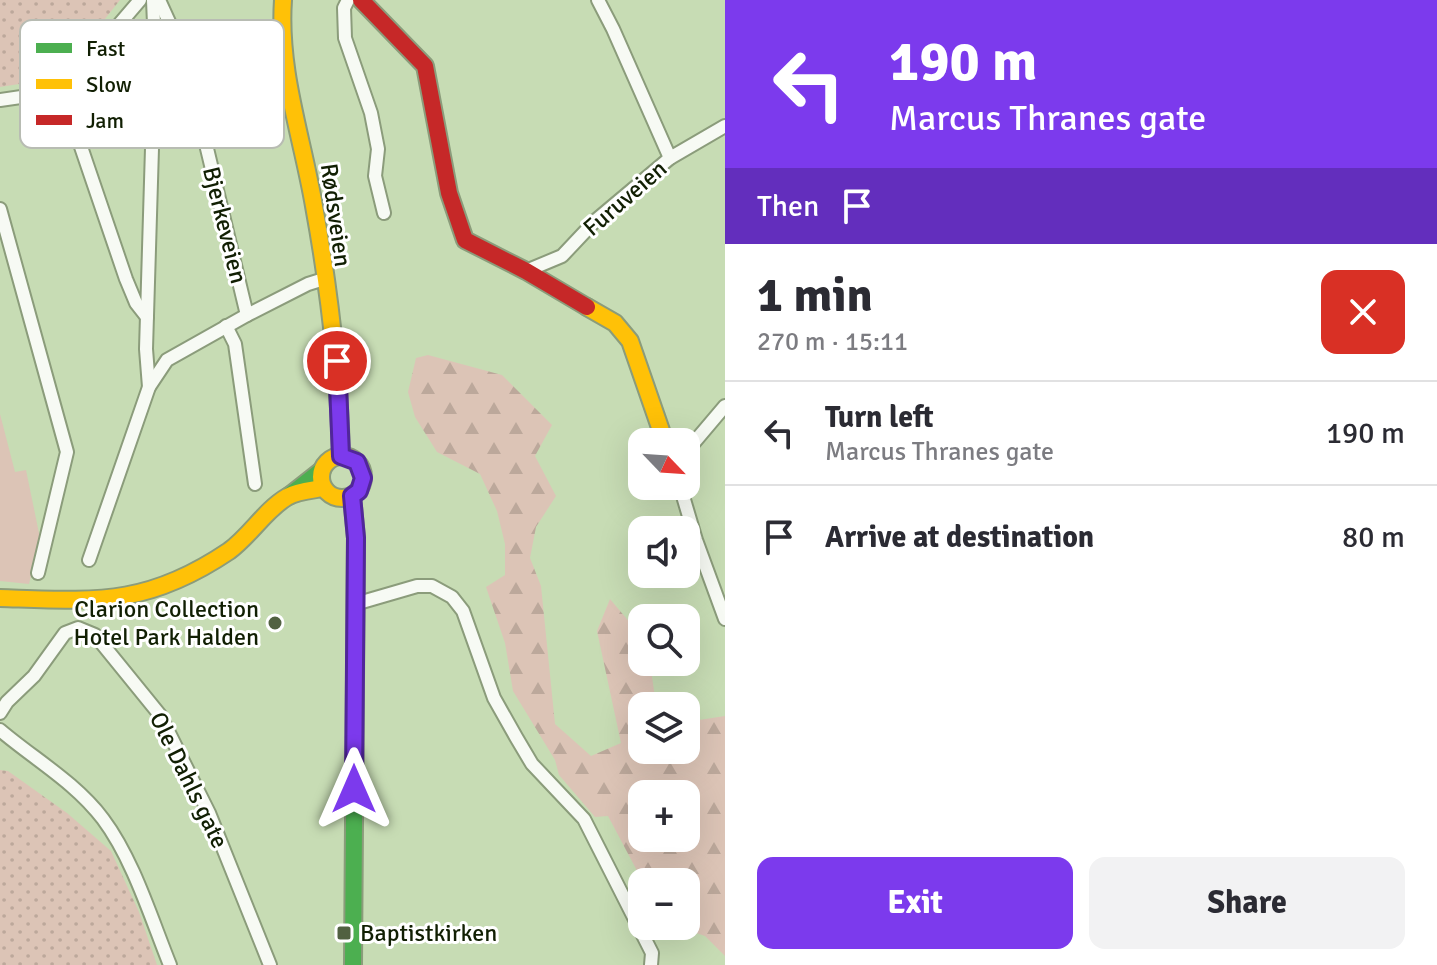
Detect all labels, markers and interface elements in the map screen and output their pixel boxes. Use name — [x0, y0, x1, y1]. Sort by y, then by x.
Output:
legend — [20, 20, 284, 148]
text: 190 m — [889, 27, 1037, 96]
icon: left — [757, 32, 861, 136]
text: Fast — [86, 35, 126, 62]
text: Slow — [86, 71, 132, 98]
text: Marcus Thranes gate — [889, 96, 1206, 141]
text: Jam — [86, 107, 124, 134]
street label: Furuveien — [577, 153, 673, 243]
street label: Rødsveien — [314, 161, 358, 269]
street label: Bjerkeveien — [196, 163, 254, 287]
icon: arrive — [835, 184, 879, 228]
text: Then — [757, 188, 819, 225]
text: 1 min — [757, 266, 873, 325]
button: close — [1321, 270, 1405, 354]
text: 270 m · 15:11 — [757, 326, 908, 358]
pin — [303, 327, 371, 395]
icon: arrive — [315, 339, 359, 383]
text: Turn left — [825, 399, 934, 436]
icon: left — [757, 411, 801, 455]
text: 190 m — [1326, 415, 1405, 452]
north arrow — [628, 428, 700, 500]
map controls — [628, 428, 700, 940]
text: Marcus Thranes gate — [825, 436, 1054, 468]
icon: arrive — [757, 515, 801, 559]
button: sound — [628, 516, 700, 588]
text: Arrive at destination — [825, 519, 1094, 556]
text: 80 m — [1342, 519, 1405, 556]
place label: Clarion Collection Hotel Park Halden — [74, 594, 259, 652]
button: search — [628, 604, 700, 676]
marker: Clarion Collection Hotel Park Halden — [266, 614, 284, 632]
button: layers — [628, 692, 700, 764]
street label: Ole Dahls gate — [143, 707, 235, 853]
position arrow — [312, 747, 396, 831]
button: + — [628, 780, 700, 852]
button: Exit — [757, 857, 1073, 949]
button: Share — [1089, 857, 1405, 949]
button: − — [628, 868, 700, 940]
place label: Baptistkirken — [360, 918, 497, 948]
marker: Baptistkirken — [335, 924, 353, 942]

